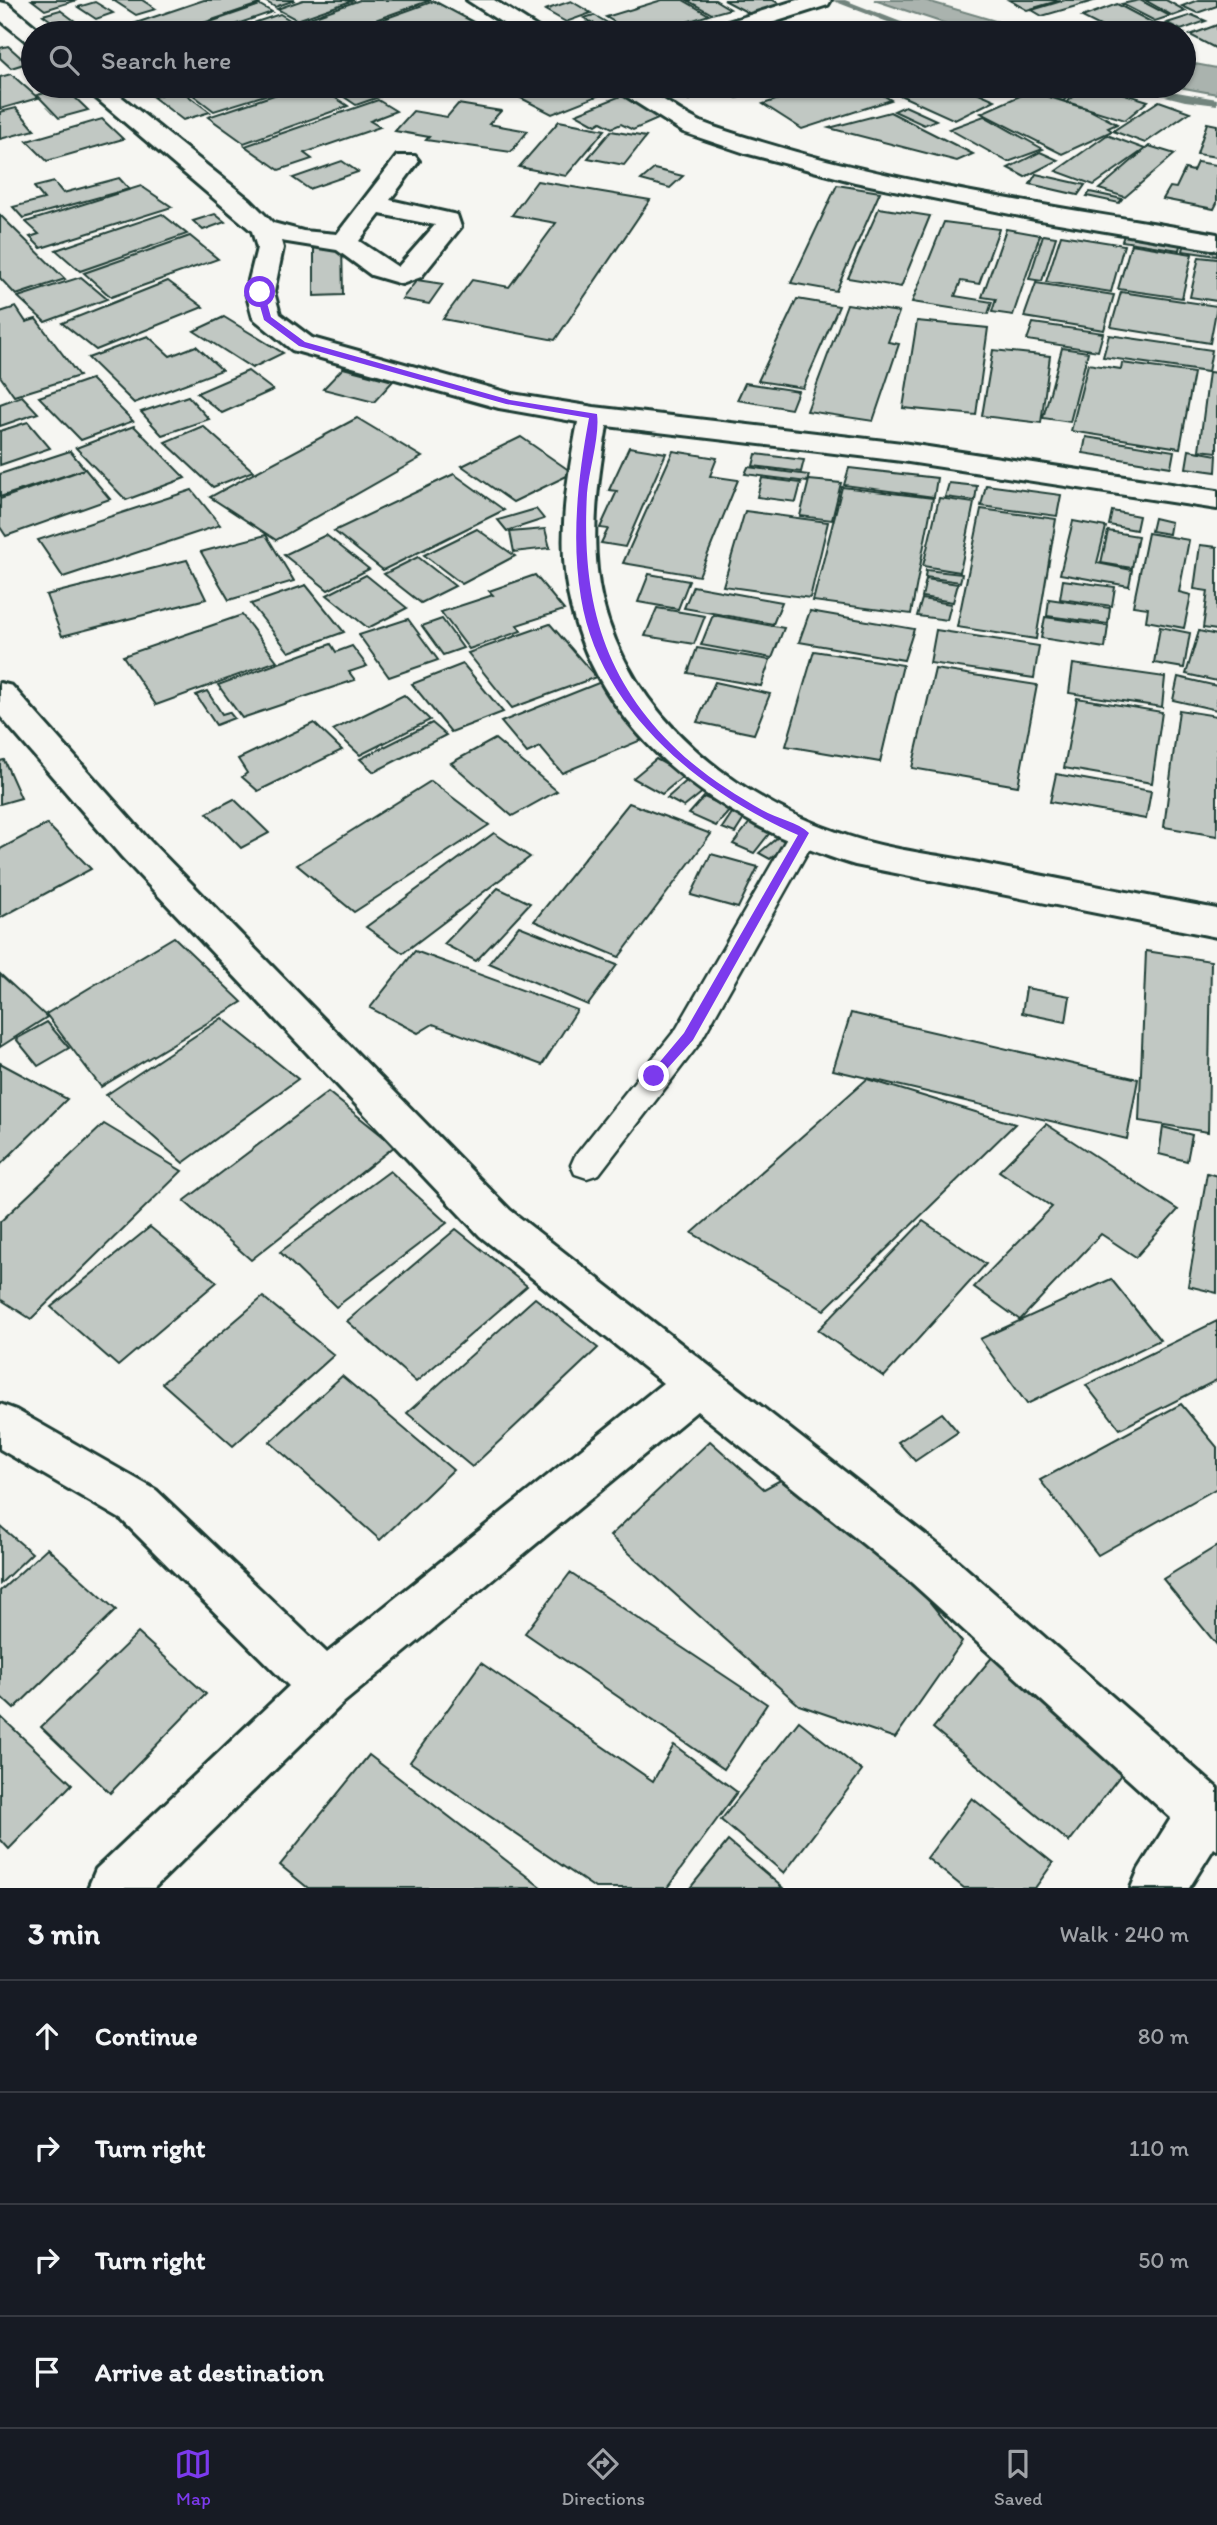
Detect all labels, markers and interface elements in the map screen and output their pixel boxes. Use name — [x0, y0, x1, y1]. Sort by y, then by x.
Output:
search box — [21, 21, 1196, 98]
icon: search — [45, 41, 83, 79]
text: Search here — [101, 44, 231, 76]
route start — [244, 276, 275, 307]
route end — [638, 1060, 669, 1091]
text: 3 min — [28, 1915, 100, 1952]
text: Walk · 240 m — [1059, 1920, 1189, 1948]
icon: ahead — [28, 2017, 66, 2055]
text: Continue — [95, 2020, 198, 2052]
text: 80 m — [1138, 2022, 1189, 2050]
icon: right — [28, 2129, 66, 2167]
text: Turn right — [95, 2132, 206, 2164]
text: 110 m — [1129, 2134, 1189, 2162]
icon: right — [28, 2241, 66, 2279]
text: Turn right — [95, 2244, 206, 2276]
text: 50 m — [1138, 2246, 1189, 2274]
icon: arrive — [28, 2353, 66, 2391]
text: Arrive at destination — [95, 2356, 324, 2388]
tab: Map — [174, 2445, 212, 2510]
tab: Directions — [561, 2445, 645, 2510]
tab: Saved — [994, 2445, 1042, 2510]

